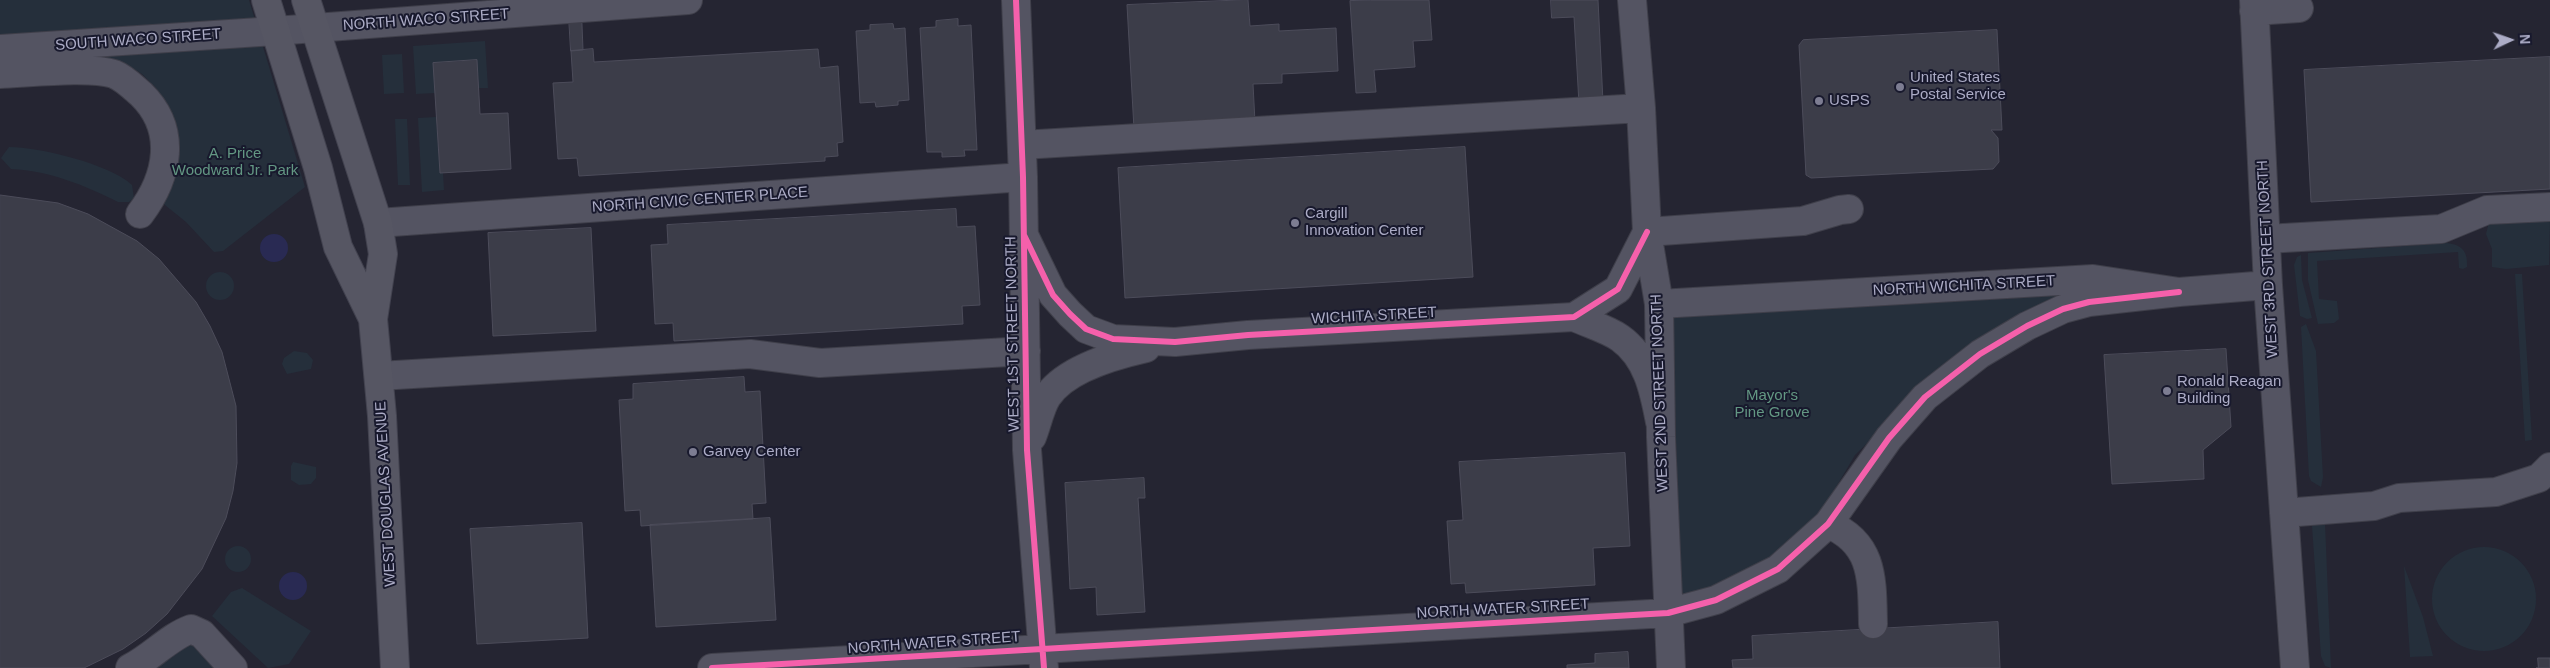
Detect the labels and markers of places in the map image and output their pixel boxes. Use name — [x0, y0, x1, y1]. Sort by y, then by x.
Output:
place label: United States Postal Service — [1910, 69, 2006, 104]
marker: United States Postal Service — [1894, 81, 1906, 93]
place label: USPS — [1829, 92, 1870, 110]
marker: USPS — [1813, 95, 1825, 107]
place label: Cargill Innovation Center — [1305, 205, 1423, 240]
marker: Cargill Innovation Center — [1289, 217, 1301, 229]
place label: Ronald Reagan Building — [2177, 373, 2281, 408]
marker: Ronald Reagan Building — [2161, 385, 2173, 397]
place label: Garvey Center — [703, 443, 801, 461]
marker: Garvey Center — [687, 446, 699, 458]

